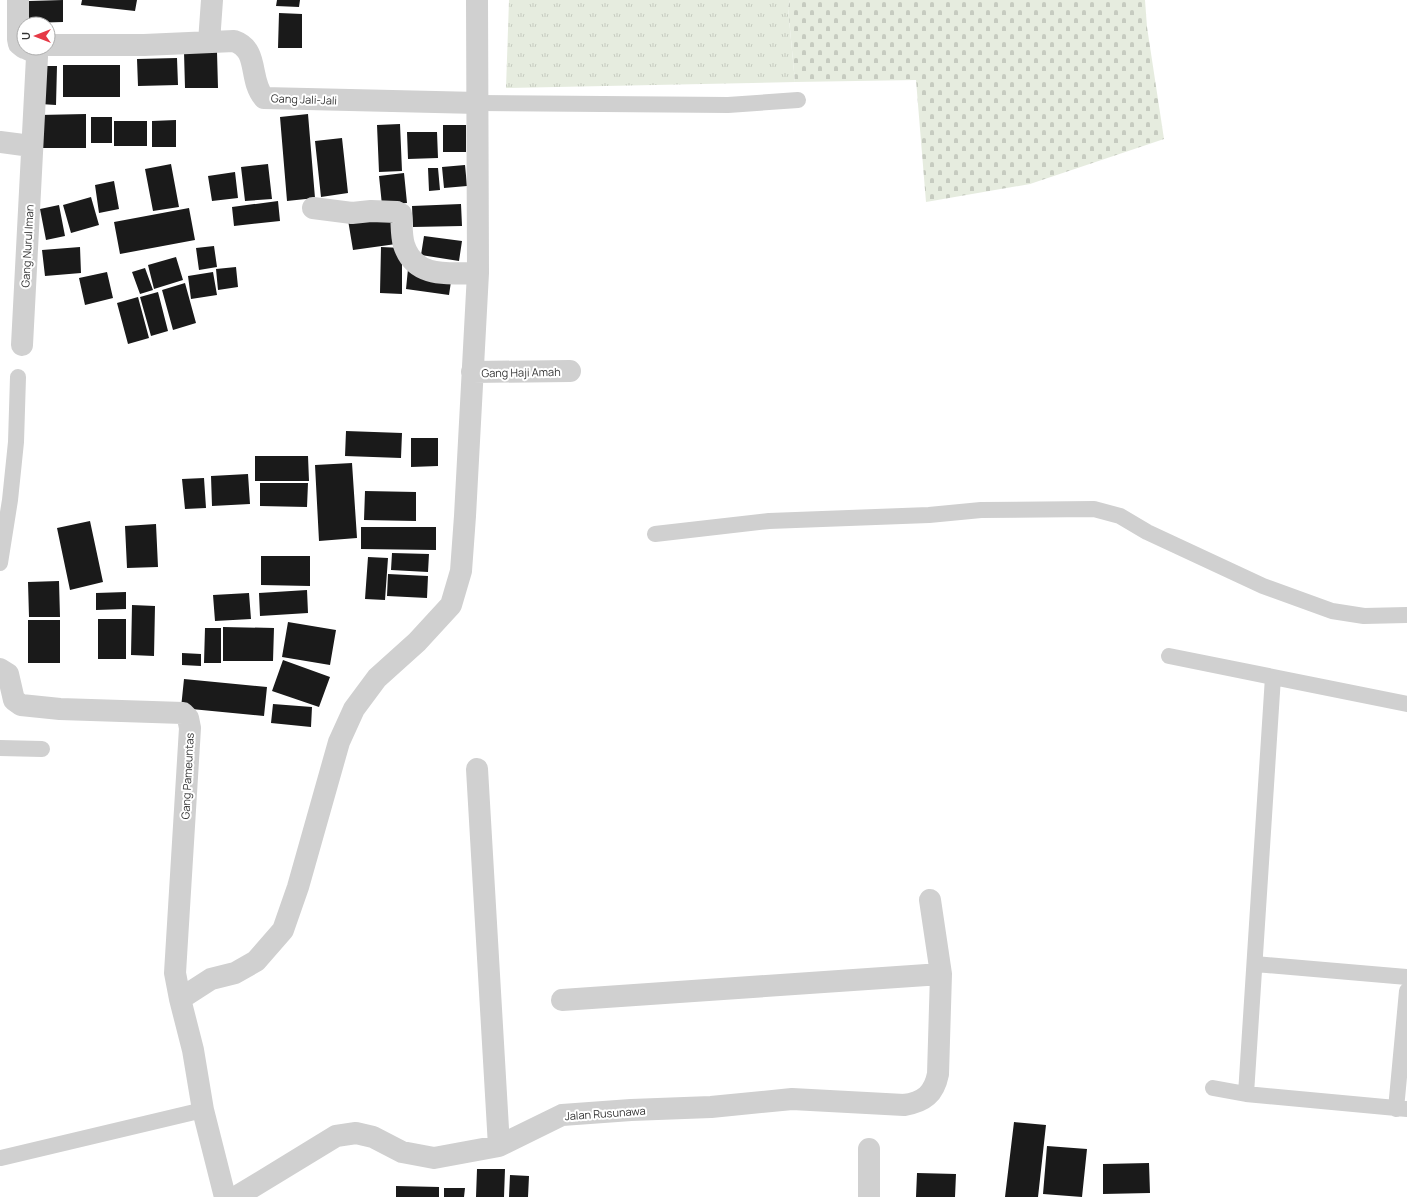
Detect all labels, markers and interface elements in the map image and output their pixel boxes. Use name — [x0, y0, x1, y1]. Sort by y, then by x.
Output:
north arrow — [16, 16, 56, 56]
text: U — [18, 32, 33, 40]
street label: Gang Jali-Jali — [271, 90, 337, 108]
street label: Gang Nurul Iman — [17, 204, 37, 288]
street label: Gang Haji Amah — [481, 364, 561, 380]
street label: Gang Pameuntas — [177, 732, 197, 820]
street label: Jalan Rusunawa — [564, 1103, 646, 1123]

